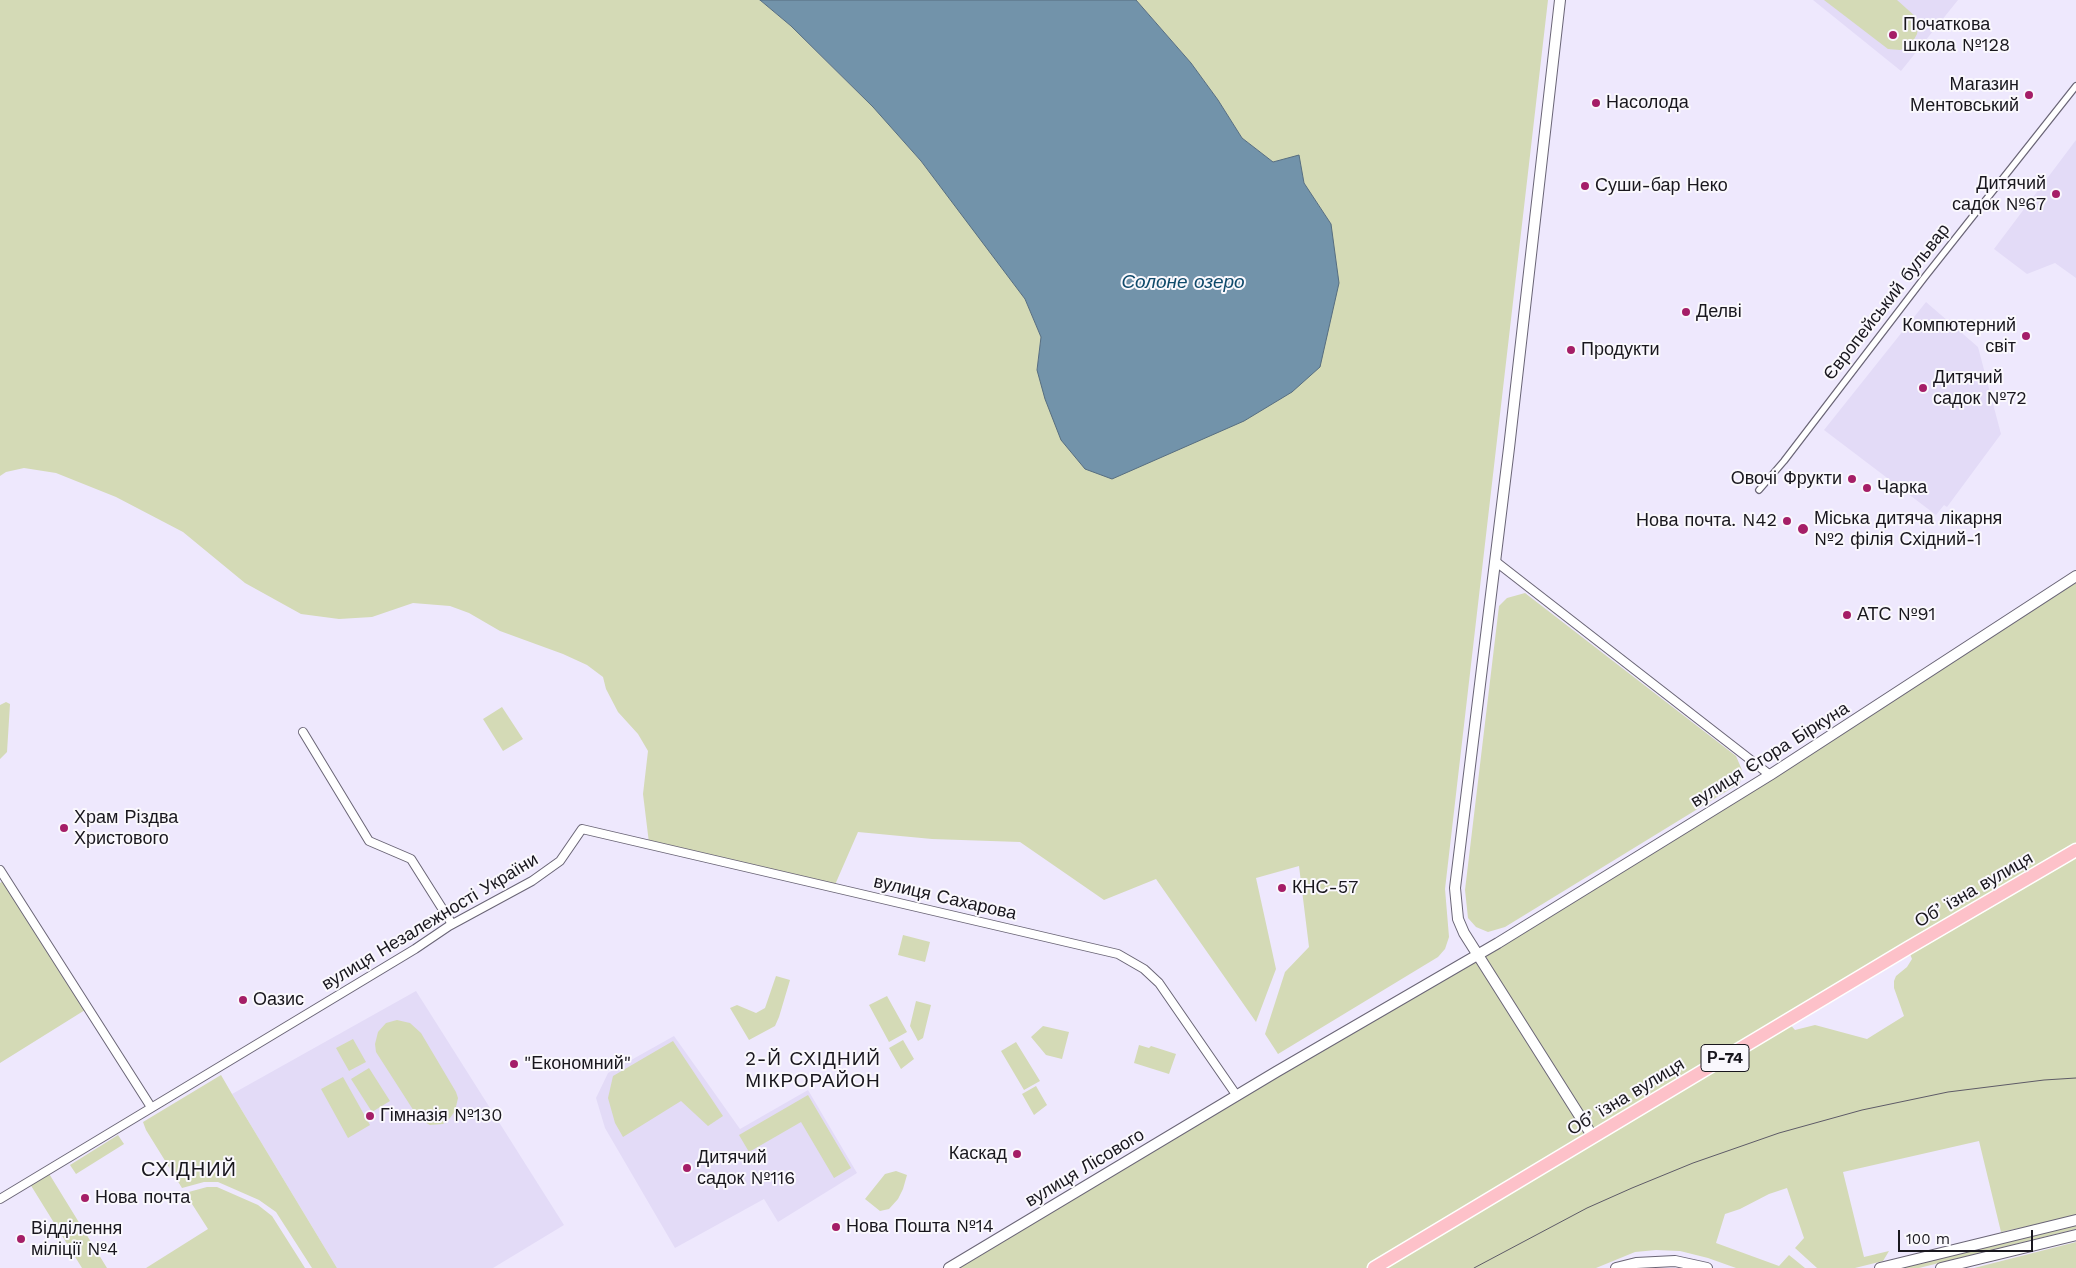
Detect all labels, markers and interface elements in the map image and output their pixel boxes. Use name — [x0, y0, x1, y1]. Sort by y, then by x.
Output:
place label: Початкова школа №128 — [1903, 14, 2010, 56]
marker: Початкова школа №128 — [1887, 29, 1899, 41]
place label: Магазин Ментовський — [1910, 74, 2019, 116]
marker: Магазин Ментовський — [2023, 89, 2035, 101]
place label: Насолода — [1606, 92, 1689, 114]
marker: Насолода — [1590, 97, 1602, 109]
place label: Дитячий садок №67 — [1952, 173, 2046, 215]
place label: Суши-бар Неко — [1595, 175, 1728, 197]
marker: Суши-бар Неко — [1579, 180, 1591, 192]
marker: Дитячий садок №67 — [2050, 188, 2062, 200]
street label: Європейський бульвар — [1819, 219, 1955, 385]
water label: Солоне озеро — [1121, 271, 1245, 293]
place label: Делві — [1696, 301, 1742, 323]
marker: Делві — [1680, 306, 1692, 318]
place label: Компютерний світ — [1902, 315, 2016, 358]
marker: Компютерний світ — [2020, 330, 2032, 342]
place label: Продукти — [1581, 339, 1659, 361]
marker: Продукти — [1565, 344, 1577, 356]
place label: Дитячий садок №72 — [1933, 367, 2027, 409]
marker: Дитячий садок №72 — [1917, 382, 1929, 394]
place label: Овочі Фрукти — [1731, 468, 1842, 490]
marker: Овочі Фрукти — [1846, 473, 1858, 485]
place label: Чарка — [1877, 477, 1927, 499]
marker: Чарка — [1861, 482, 1873, 494]
place label: Міська дитяча лікарня №2 філія Східний-1 — [1814, 508, 2002, 550]
place label: Нова почта. N42 — [1636, 510, 1777, 532]
marker: Нова почта. N42 — [1781, 515, 1793, 527]
marker: Міська дитяча лікарня №2 філія Східний-1 — [1796, 522, 1810, 536]
place label: АТС №91 — [1857, 604, 1936, 626]
marker: АТС №91 — [1841, 609, 1853, 621]
street label: вулиця Єгора Біркуна — [1687, 697, 1853, 813]
place label: Храм Різдва Христового — [74, 807, 178, 850]
marker: Храм Різдва Христового — [58, 822, 70, 834]
street label: Обʼїзна вулиця — [1911, 847, 2037, 933]
street label: вулиця Незалежності України — [318, 849, 542, 995]
street label: вулиця Сахарова — [871, 871, 1019, 925]
place label: КНС-57 — [1292, 877, 1358, 899]
marker: КНС-57 — [1276, 882, 1288, 894]
place label: Оазис — [253, 989, 304, 1011]
marker: Оазис — [237, 994, 249, 1006]
road number: Р-74 — [1701, 1044, 1749, 1072]
district label: 2-Й СХІДНИЙ МІКРОРАЙОН — [744, 1048, 882, 1092]
place label: "Економний" — [524, 1053, 631, 1075]
street label: Обʼїзна вулиця — [1564, 1054, 1688, 1140]
marker: "Економний" — [508, 1058, 520, 1070]
place label: Гімназія №130 — [380, 1105, 502, 1127]
marker: Гімназія №130 — [364, 1110, 376, 1122]
street label: вулиця Лісового — [1022, 1124, 1148, 1212]
place label: Каскад — [949, 1143, 1007, 1165]
place label: Дитячий садок №116 — [697, 1147, 795, 1190]
marker: Каскад — [1011, 1148, 1023, 1160]
district label: СХІДНИЙ — [140, 1158, 238, 1182]
marker: Дитячий садок №116 — [681, 1162, 693, 1174]
place label: Нова почта — [95, 1187, 190, 1209]
marker: Нова почта — [79, 1192, 91, 1204]
place label: Нова Пошта №14 — [846, 1216, 994, 1238]
place label: Відділення міліції №4 — [31, 1218, 122, 1260]
scale bar — [1901, 1220, 2036, 1252]
marker: Нова Пошта №14 — [830, 1221, 842, 1233]
text: 100 m — [1906, 1230, 1950, 1248]
marker: Відділення міліції №4 — [15, 1233, 27, 1245]

